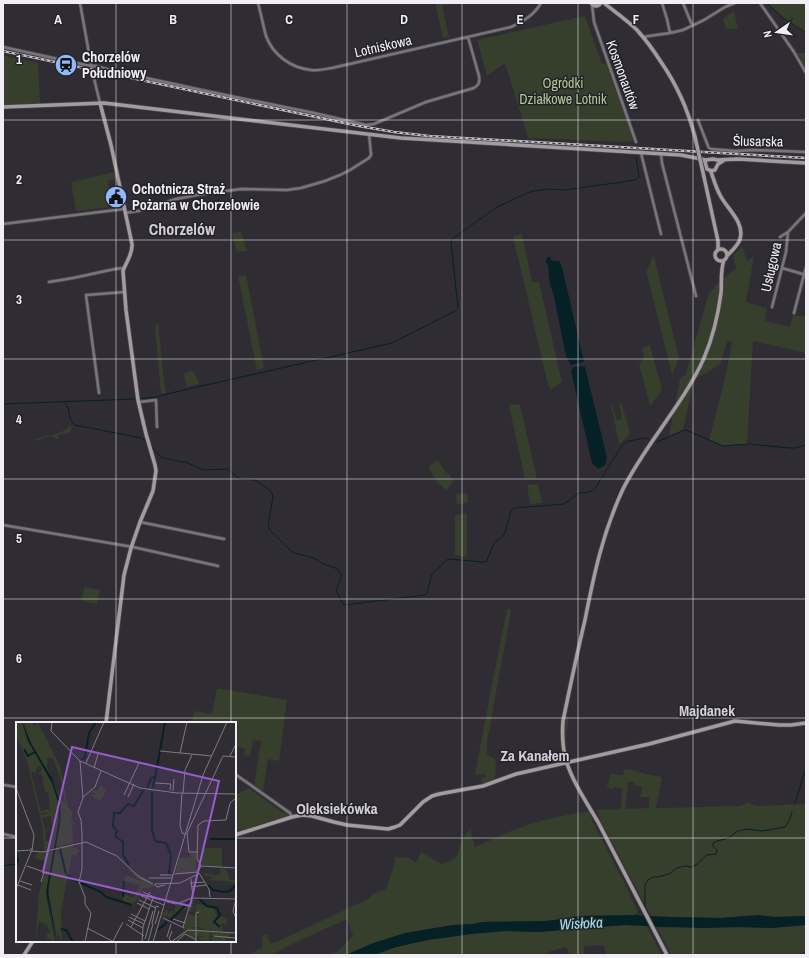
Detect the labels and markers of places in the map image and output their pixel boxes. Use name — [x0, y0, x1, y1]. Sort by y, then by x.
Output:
place label: Chorzelów Południowy — [82, 48, 147, 82]
station icon: Chorzelów Południowy — [53, 52, 79, 78]
place label: Ochotnicza Straż Pożarna w Chorzelowie — [132, 180, 260, 214]
public building icon: Ochotnicza Straż Pożarna w Chorzelowie — [103, 184, 129, 210]

